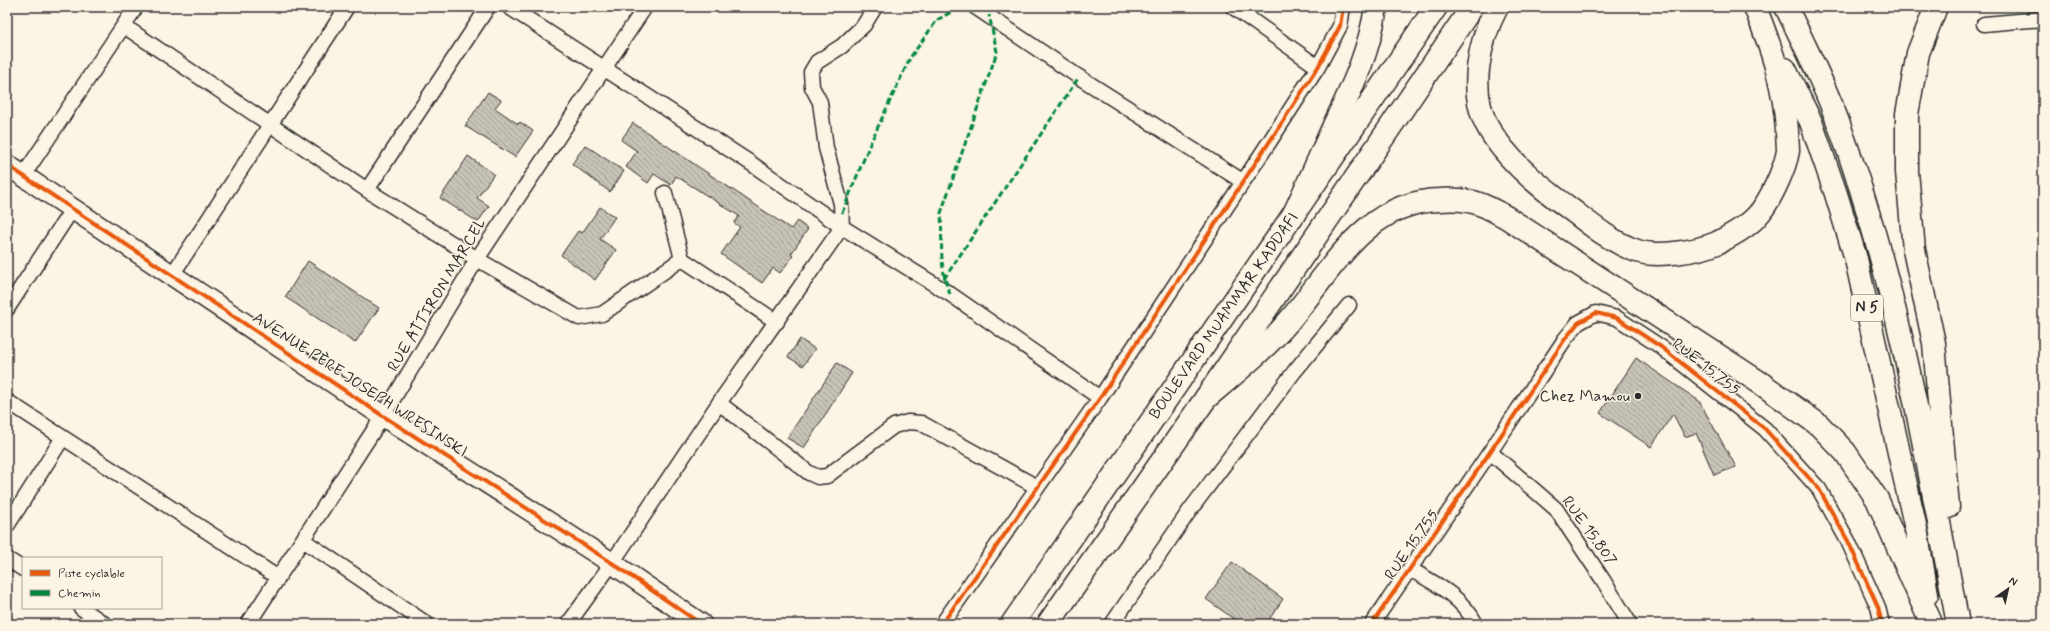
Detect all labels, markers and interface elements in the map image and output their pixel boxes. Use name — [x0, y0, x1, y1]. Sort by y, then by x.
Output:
street label: BOULEVARD MUAMMAR KADDAFI — [1144, 209, 1304, 423]
street label: RUE ATTIRON MARCEL — [383, 215, 491, 375]
road number: N 5 — [1851, 295, 1883, 321]
street label: AVENUE PÈRE JOSEPH WRESINSKI — [249, 308, 471, 462]
street label: RUE 15.755 — [1667, 334, 1745, 400]
place label: Chez Mamou — [1539, 386, 1630, 407]
marker: Chez Mamou — [1633, 391, 1643, 401]
street label: RUE 15.807 — [1557, 492, 1621, 570]
street label: RUE 15.755 — [1380, 505, 1444, 584]
legend — [22, 557, 162, 609]
text: Piste cyclable — [58, 566, 125, 582]
north arrow — [1988, 569, 2028, 609]
text: N — [2006, 574, 2020, 589]
text: Chemin — [58, 586, 101, 602]

